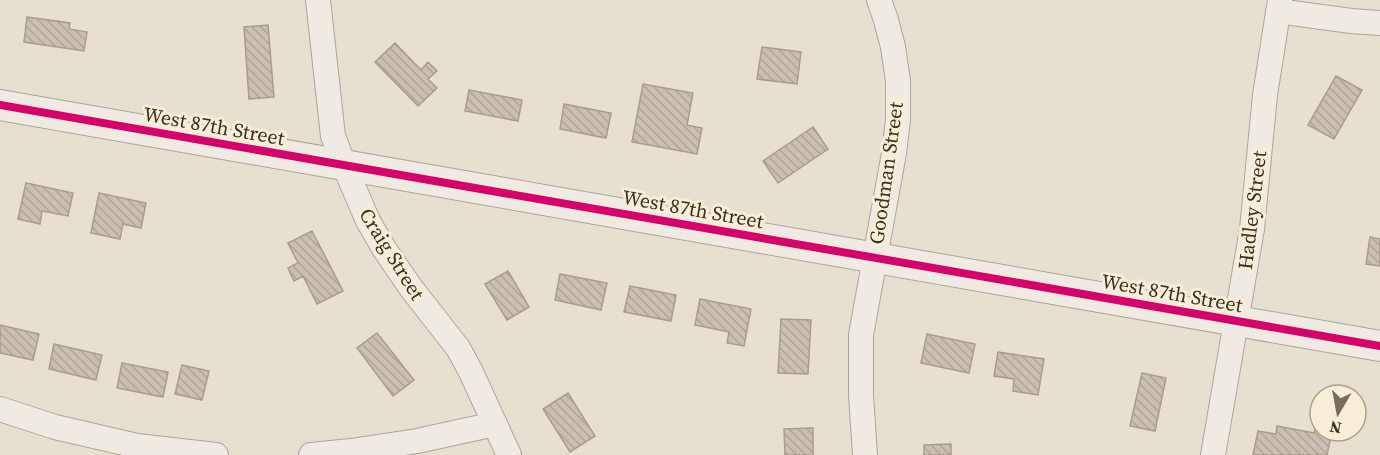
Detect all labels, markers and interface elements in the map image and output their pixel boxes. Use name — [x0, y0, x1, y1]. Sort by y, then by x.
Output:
street label: West 87th Street — [141, 100, 287, 152]
street label: Goodman Street — [862, 100, 910, 246]
street label: Hadley Street — [1231, 149, 1273, 271]
street label: West 87th Street — [620, 183, 766, 235]
street label: Craig Street — [353, 203, 432, 306]
street label: West 87th Street — [1099, 267, 1245, 319]
north arrow — [1308, 383, 1368, 443]
text: N — [1327, 416, 1343, 440]

